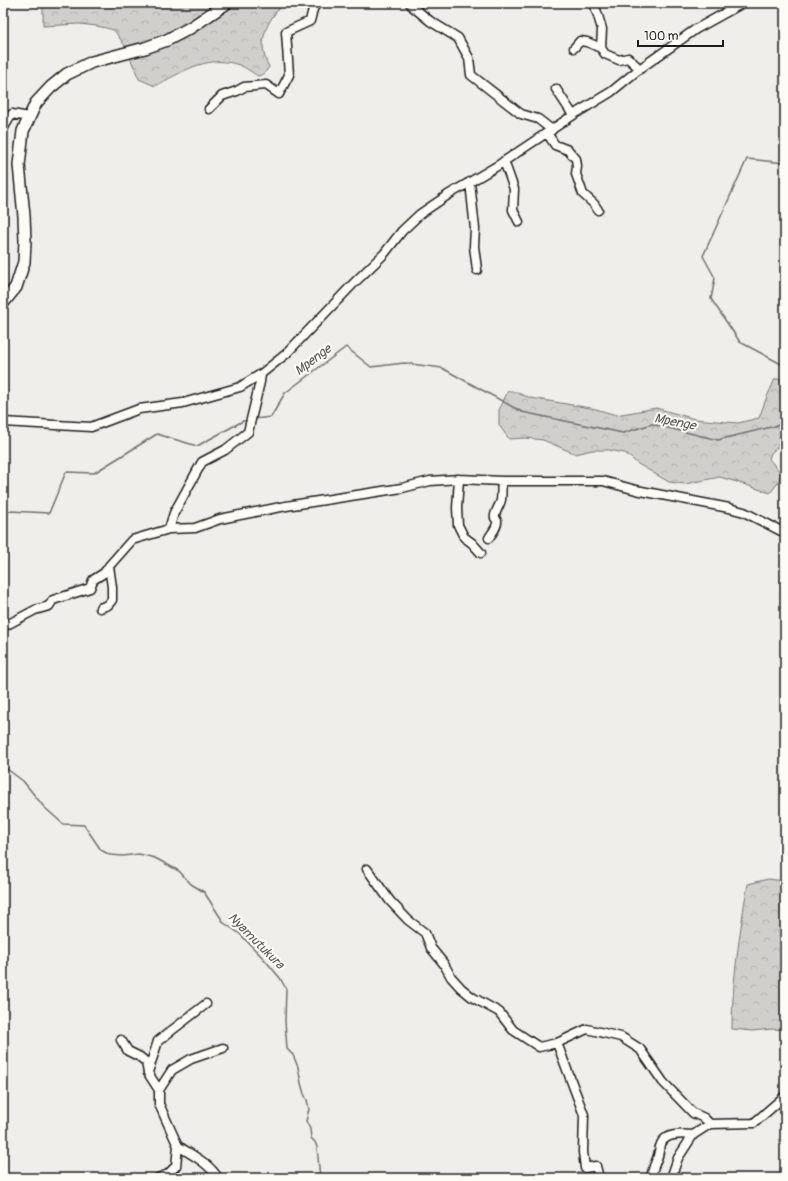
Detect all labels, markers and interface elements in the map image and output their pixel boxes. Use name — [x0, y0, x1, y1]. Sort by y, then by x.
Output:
scale bar — [638, 22, 723, 48]
text: 100 m — [644, 29, 679, 44]
water label: Mpenge — [291, 340, 336, 379]
water label: Mpenge — [653, 410, 699, 434]
water label: Nyamutukura — [225, 910, 288, 973]

